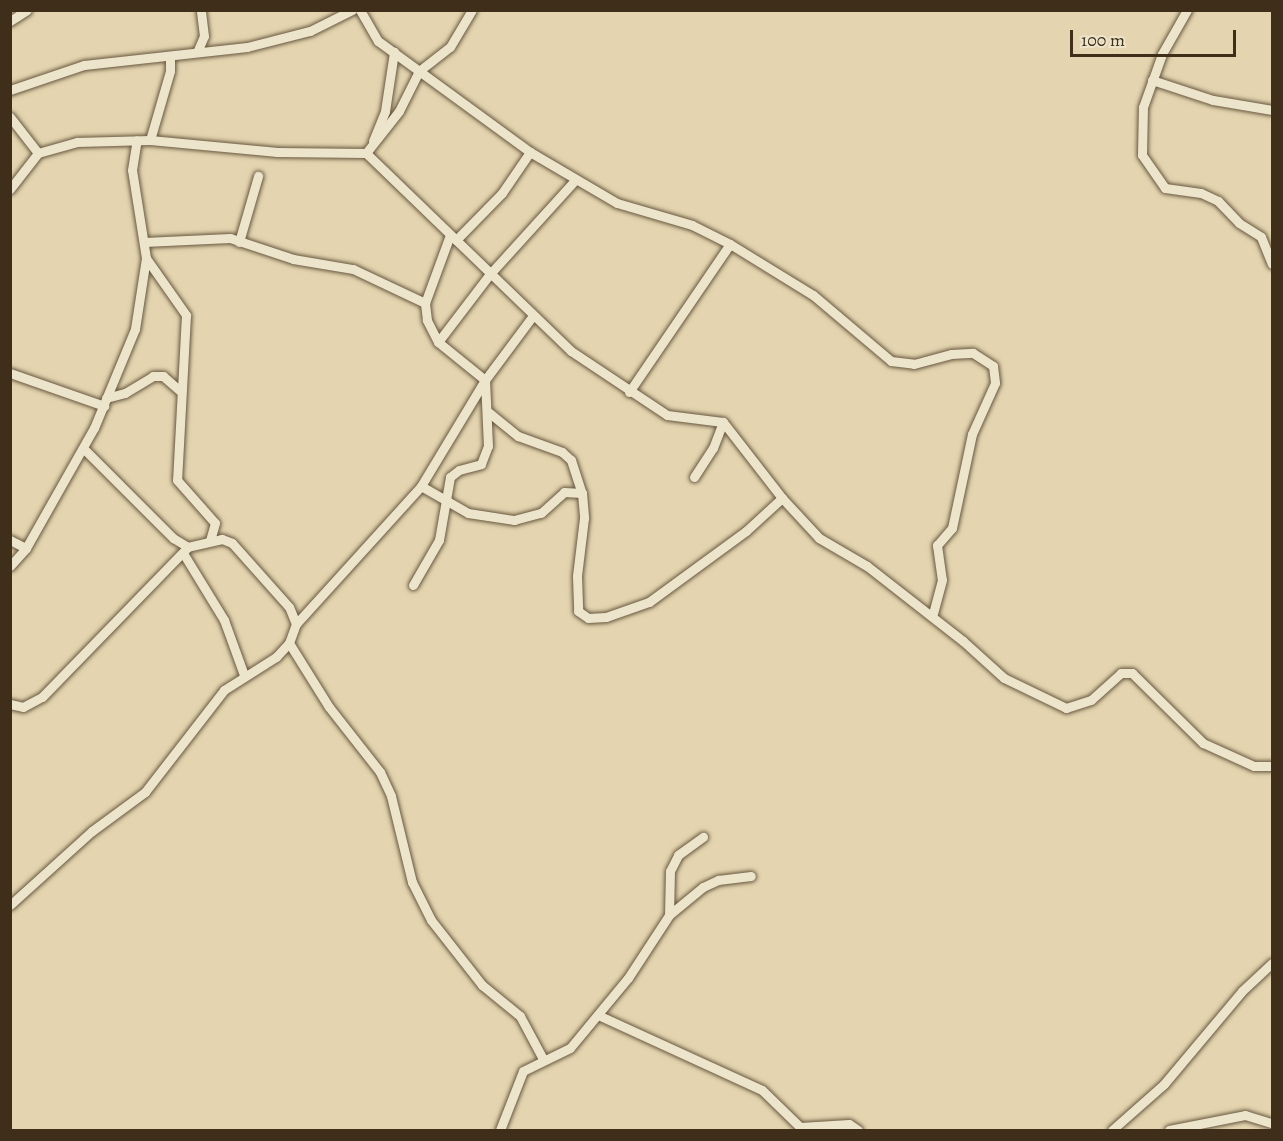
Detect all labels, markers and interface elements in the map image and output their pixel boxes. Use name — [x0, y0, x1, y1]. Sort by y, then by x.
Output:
scale bar — [1073, 18, 1240, 56]
text: 100 m — [1081, 28, 1125, 52]

